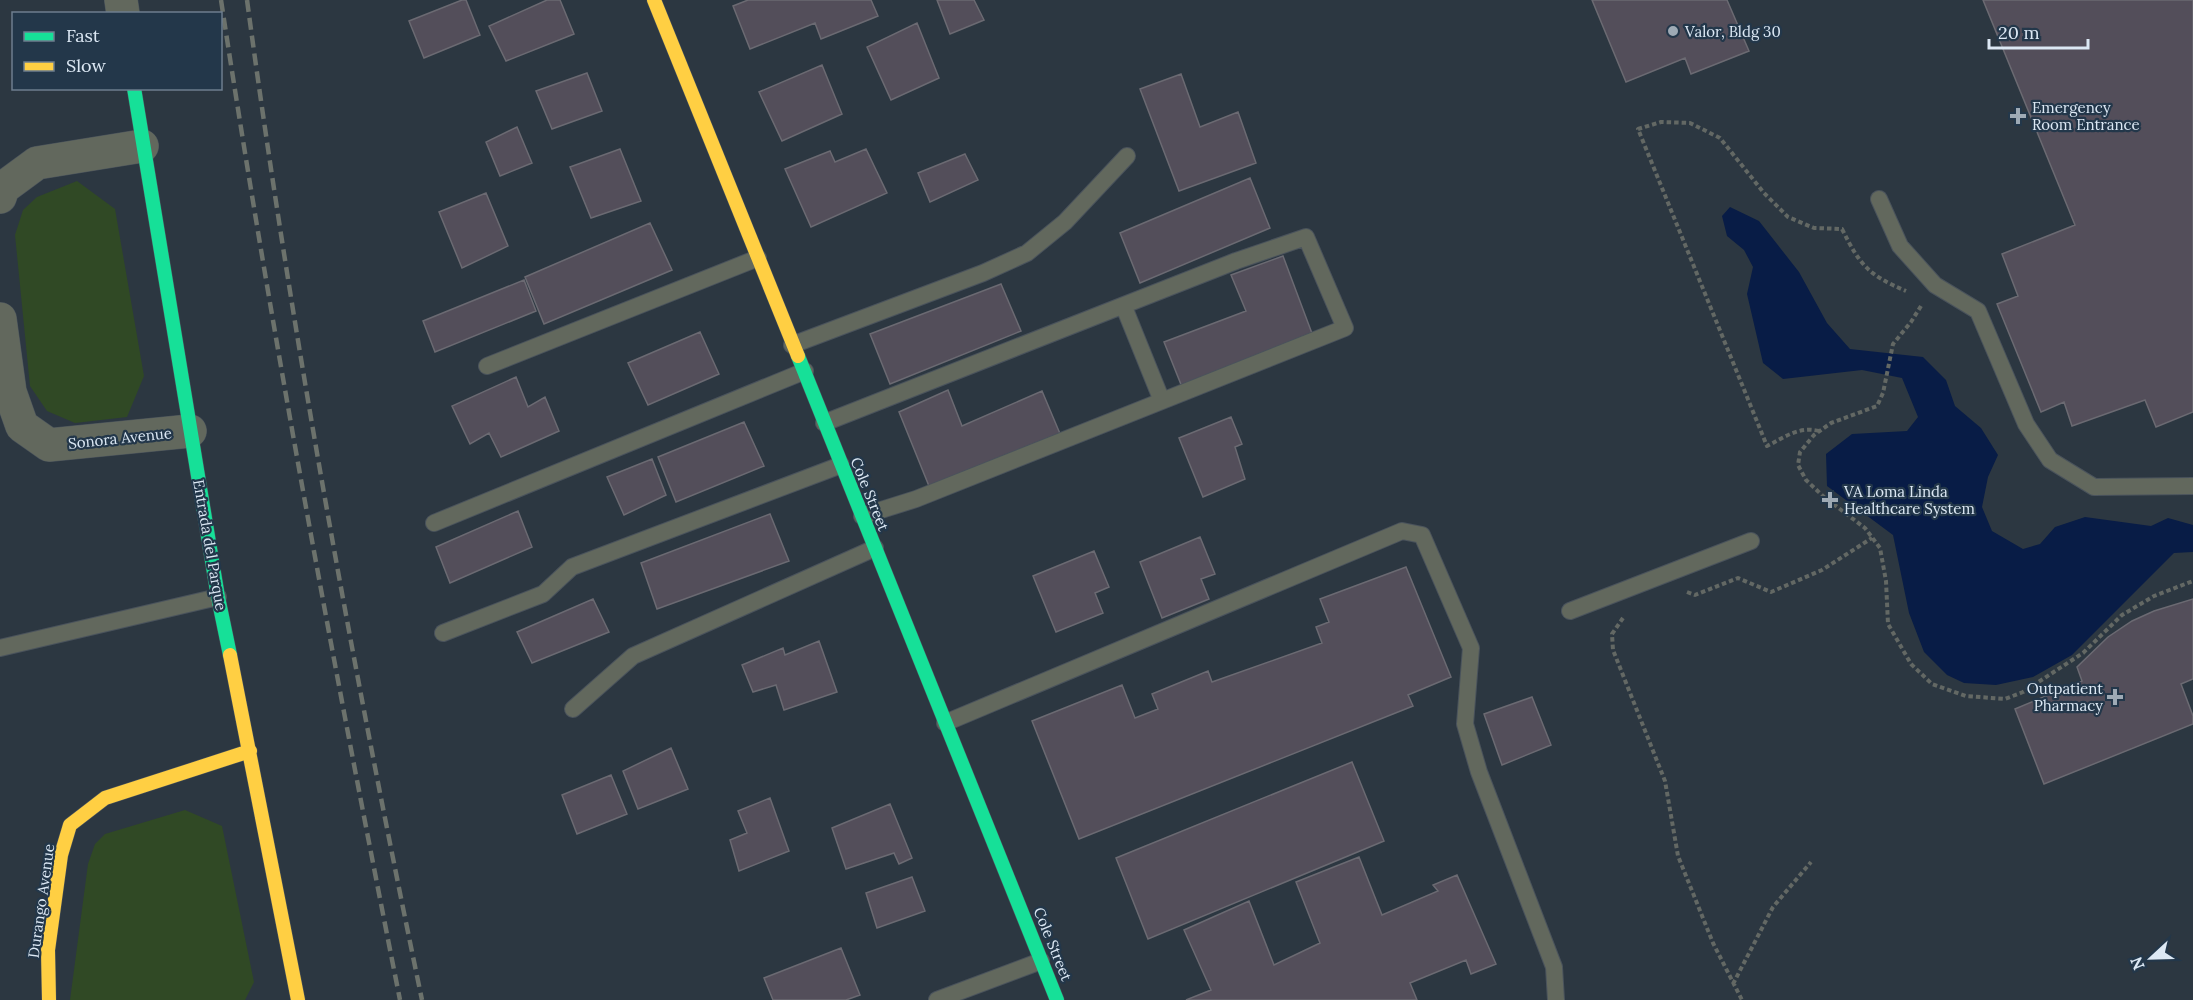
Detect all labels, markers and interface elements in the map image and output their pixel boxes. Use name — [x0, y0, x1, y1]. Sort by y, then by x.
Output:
legend — [12, 12, 222, 90]
scale bar — [1989, 12, 2088, 50]
text: 20 m — [1998, 21, 2040, 44]
place label: Valor, Bldg 30 — [1684, 22, 1781, 41]
text: Fast — [66, 24, 100, 47]
marker: Valor, Bldg 30 — [1666, 24, 1680, 38]
text: Slow — [66, 54, 106, 77]
place label: Emergency Room Entrance — [2032, 98, 2140, 134]
marker: Emergency Room Entrance — [2009, 107, 2027, 125]
street label: Sonora Avenue — [67, 423, 173, 453]
street label: Cole Street — [847, 454, 893, 534]
street label: Entrada del Parque — [189, 478, 231, 612]
place label: VA Loma Linda Healthcare System — [1843, 482, 1975, 518]
marker: VA Loma Linda Healthcare System — [1821, 491, 1839, 509]
place label: Outpatient Pharmacy — [2027, 679, 2103, 715]
marker: Outpatient Pharmacy — [2108, 690, 2122, 704]
street label: Durango Avenue — [24, 843, 58, 959]
street label: Cole Street — [1030, 904, 1076, 984]
north arrow — [2121, 928, 2181, 988]
text: N — [2126, 954, 2149, 973]

